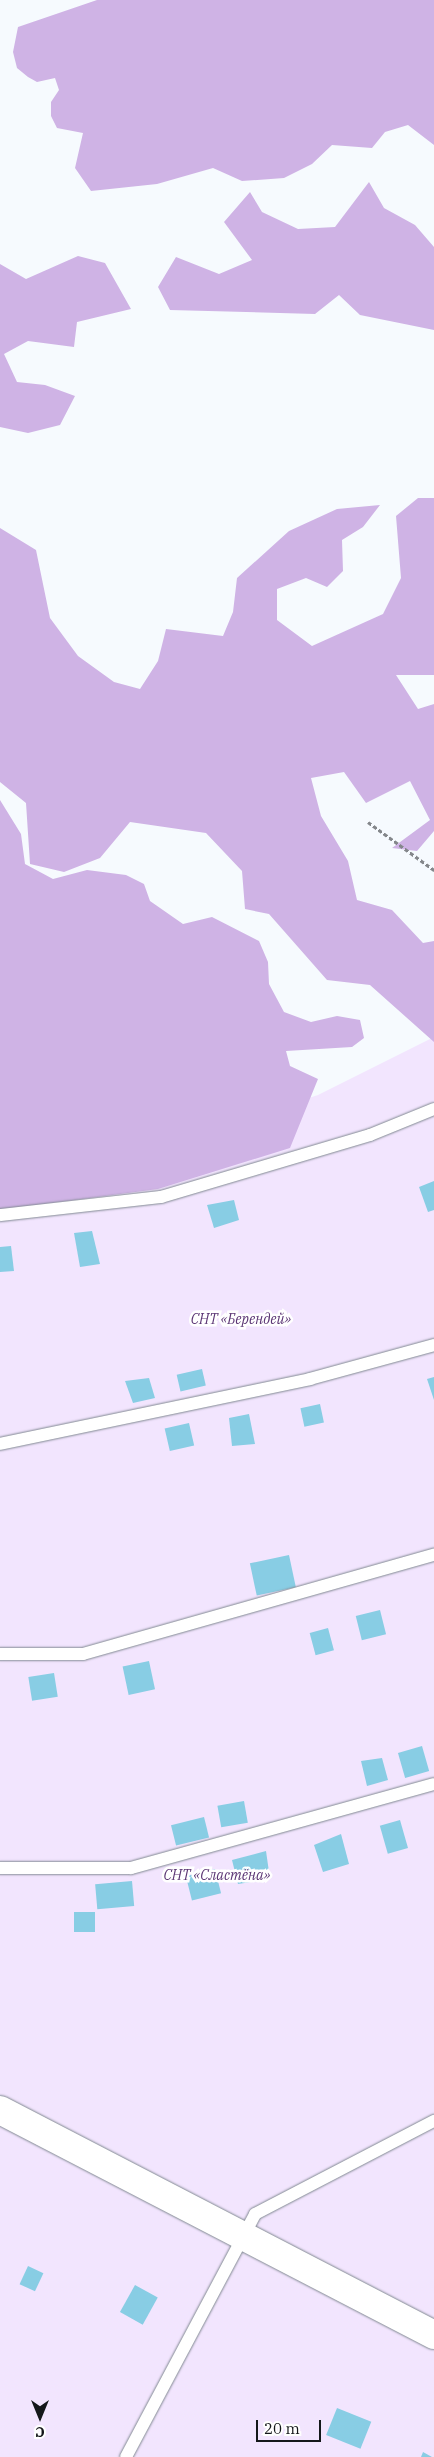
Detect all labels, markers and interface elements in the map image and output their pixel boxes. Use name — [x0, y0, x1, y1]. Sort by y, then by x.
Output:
park label: СНТ «Берендей» — [191, 1311, 291, 1327]
park label: СНТ «Сластёна» — [164, 1867, 270, 1883]
north arrow — [15, 2392, 65, 2442]
scale bar — [259, 2410, 324, 2442]
text: 20 m — [264, 2419, 300, 2438]
text: С — [35, 2423, 45, 2441]

